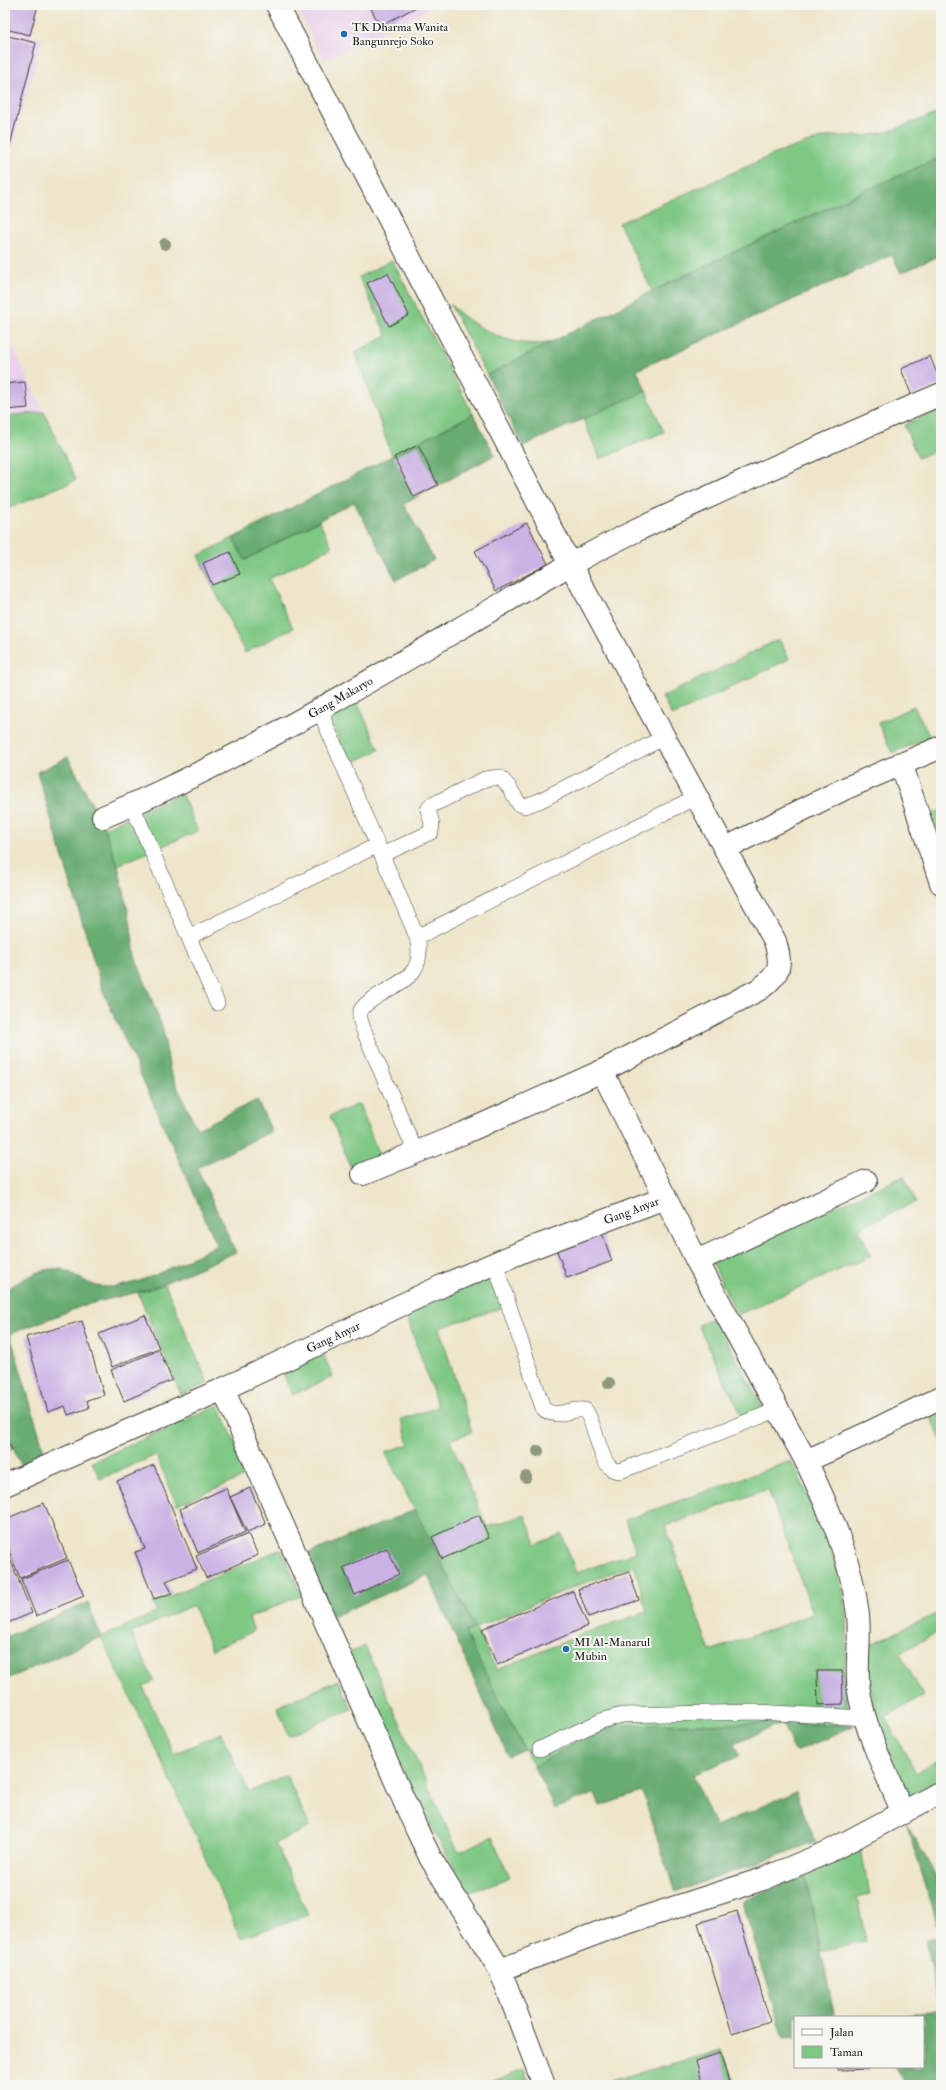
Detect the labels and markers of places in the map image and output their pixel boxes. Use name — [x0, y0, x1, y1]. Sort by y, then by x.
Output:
place label: TK Dharma Wanita Bangunrejo Soko — [352, 20, 449, 49]
marker: TK Dharma Wanita Bangunrejo Soko — [339, 29, 349, 39]
place label: MI Al-Manarul Mubin — [574, 1635, 650, 1664]
marker: MI Al-Manarul Mubin — [561, 1644, 571, 1654]

